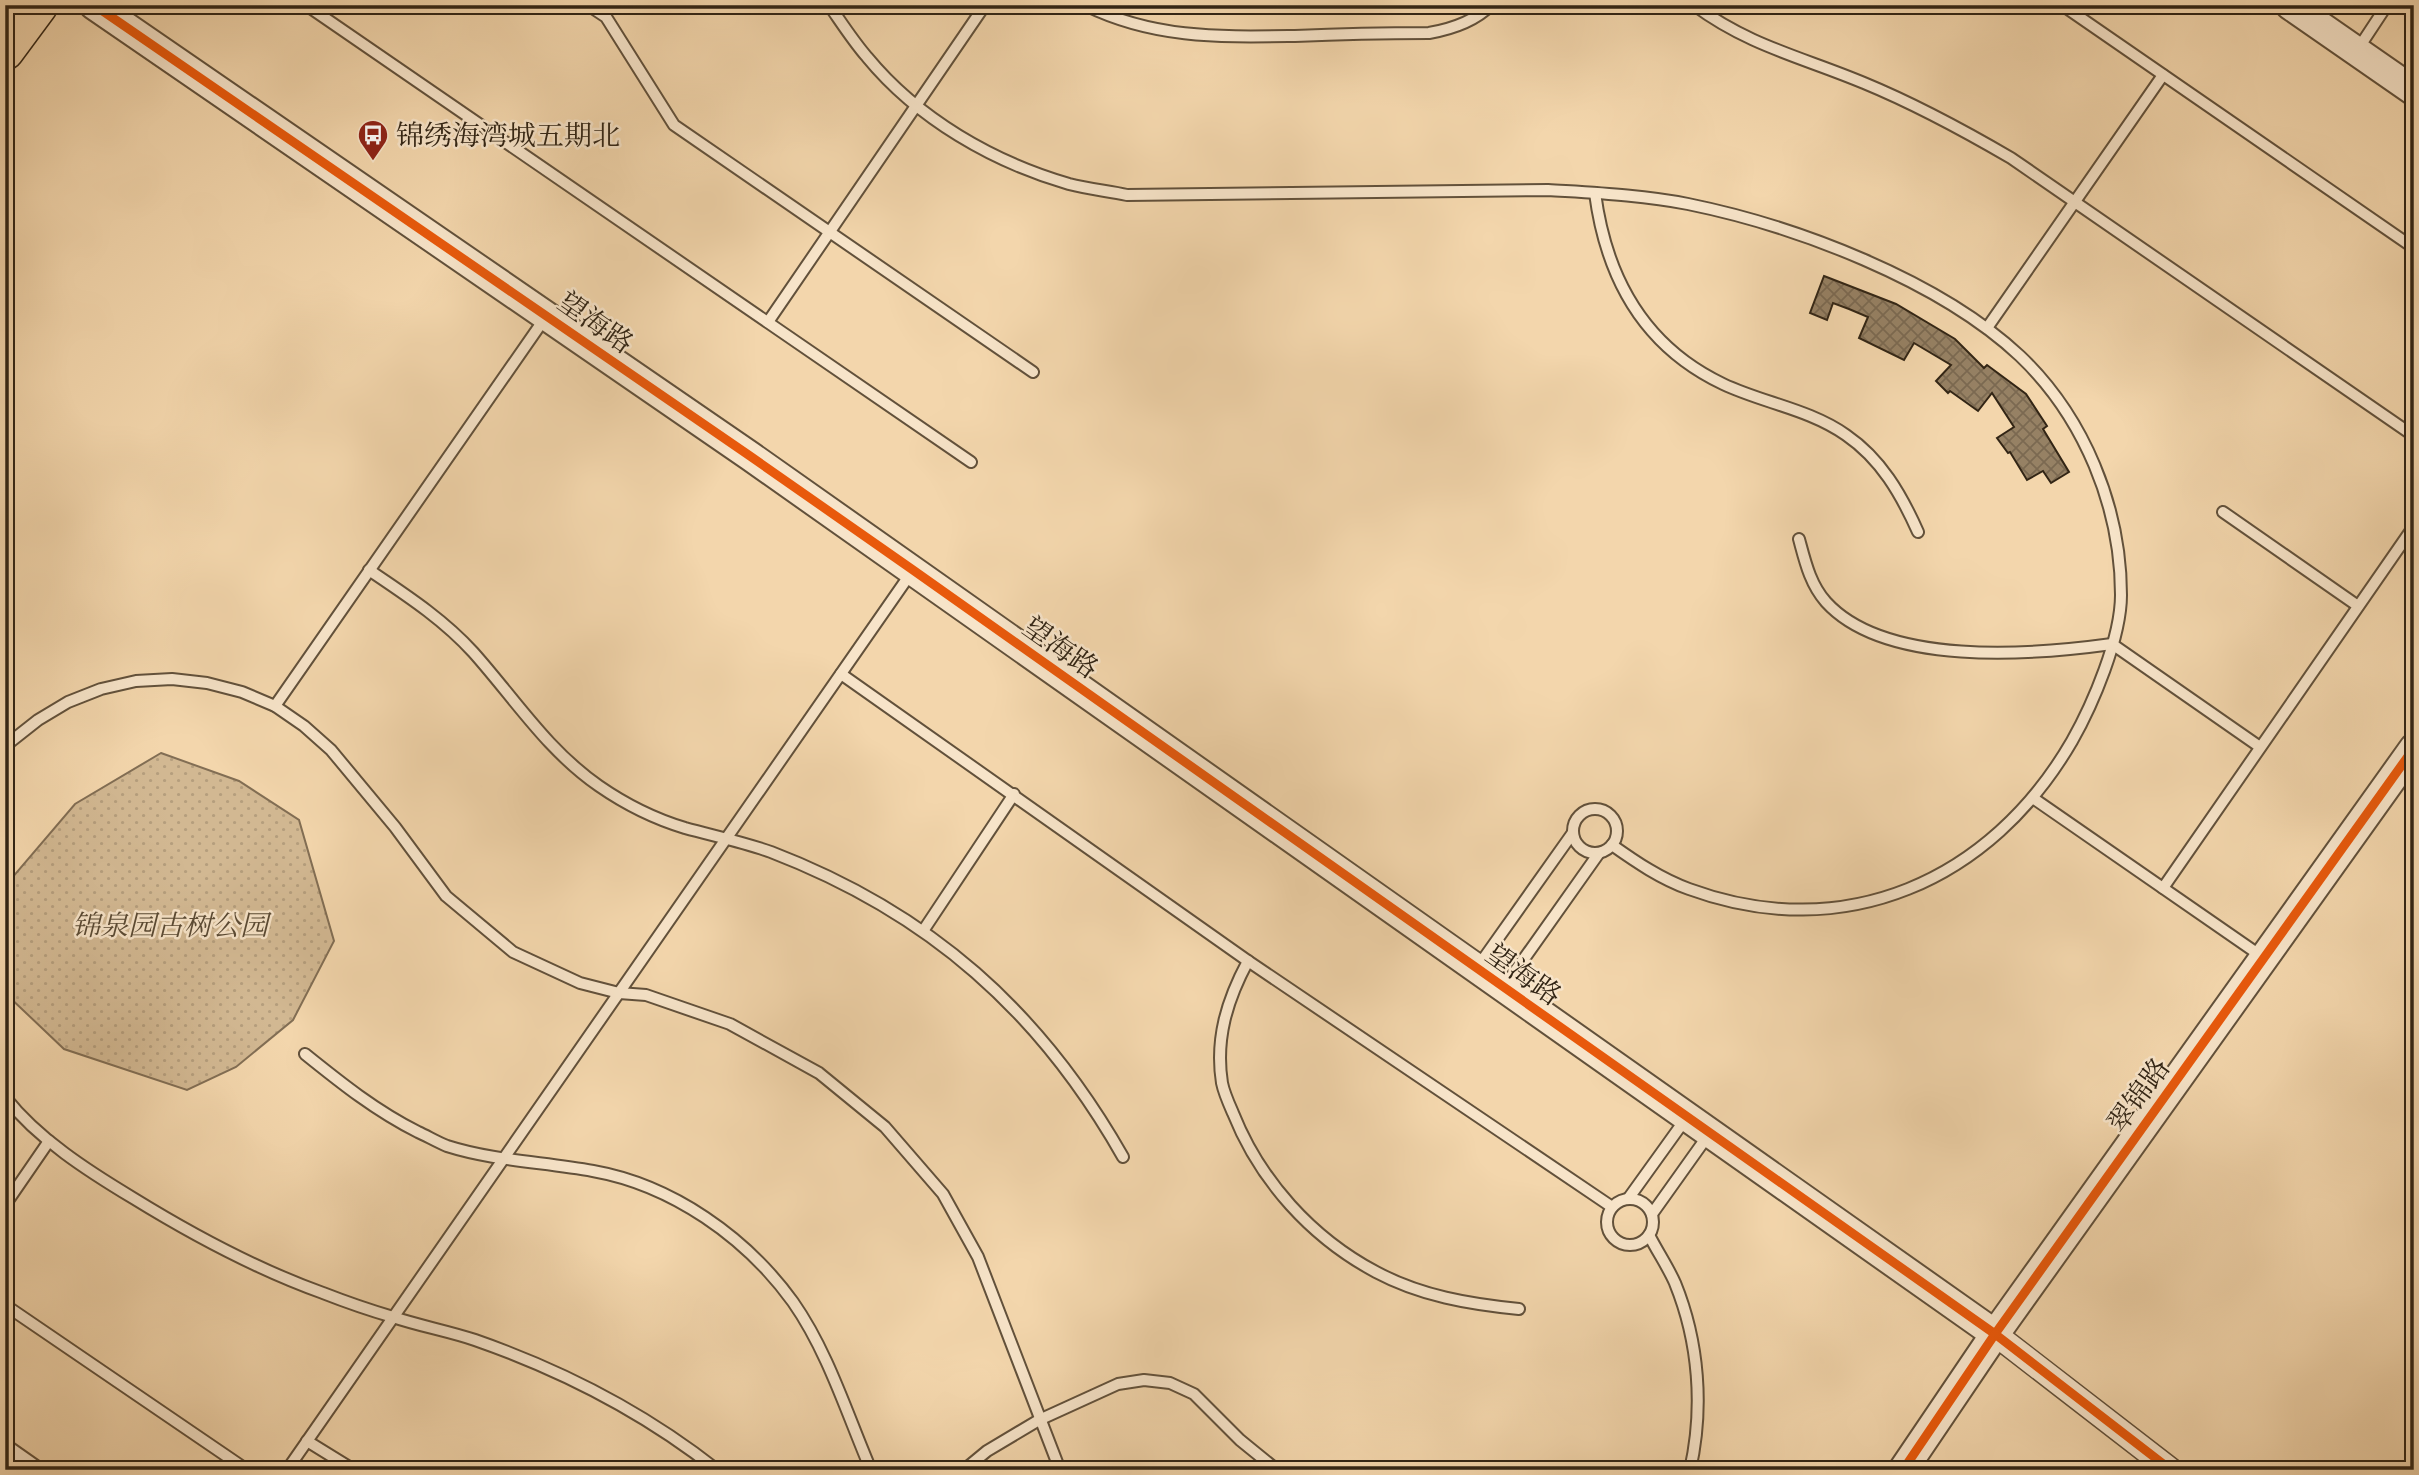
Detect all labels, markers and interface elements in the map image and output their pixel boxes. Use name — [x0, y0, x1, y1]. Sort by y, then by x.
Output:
place label: 锦绣海湾城五期北 — [396, 114, 620, 155]
bus stop icon: 锦绣海湾城五期北 — [356, 118, 390, 162]
street label: 望海路 — [550, 281, 642, 362]
street label: 望海路 — [1015, 606, 1107, 687]
park label: 锦泉园古树公园 — [72, 904, 272, 945]
street label: 望海路 — [1478, 933, 1570, 1014]
street label: 翠锦路 — [2096, 1049, 2179, 1141]

